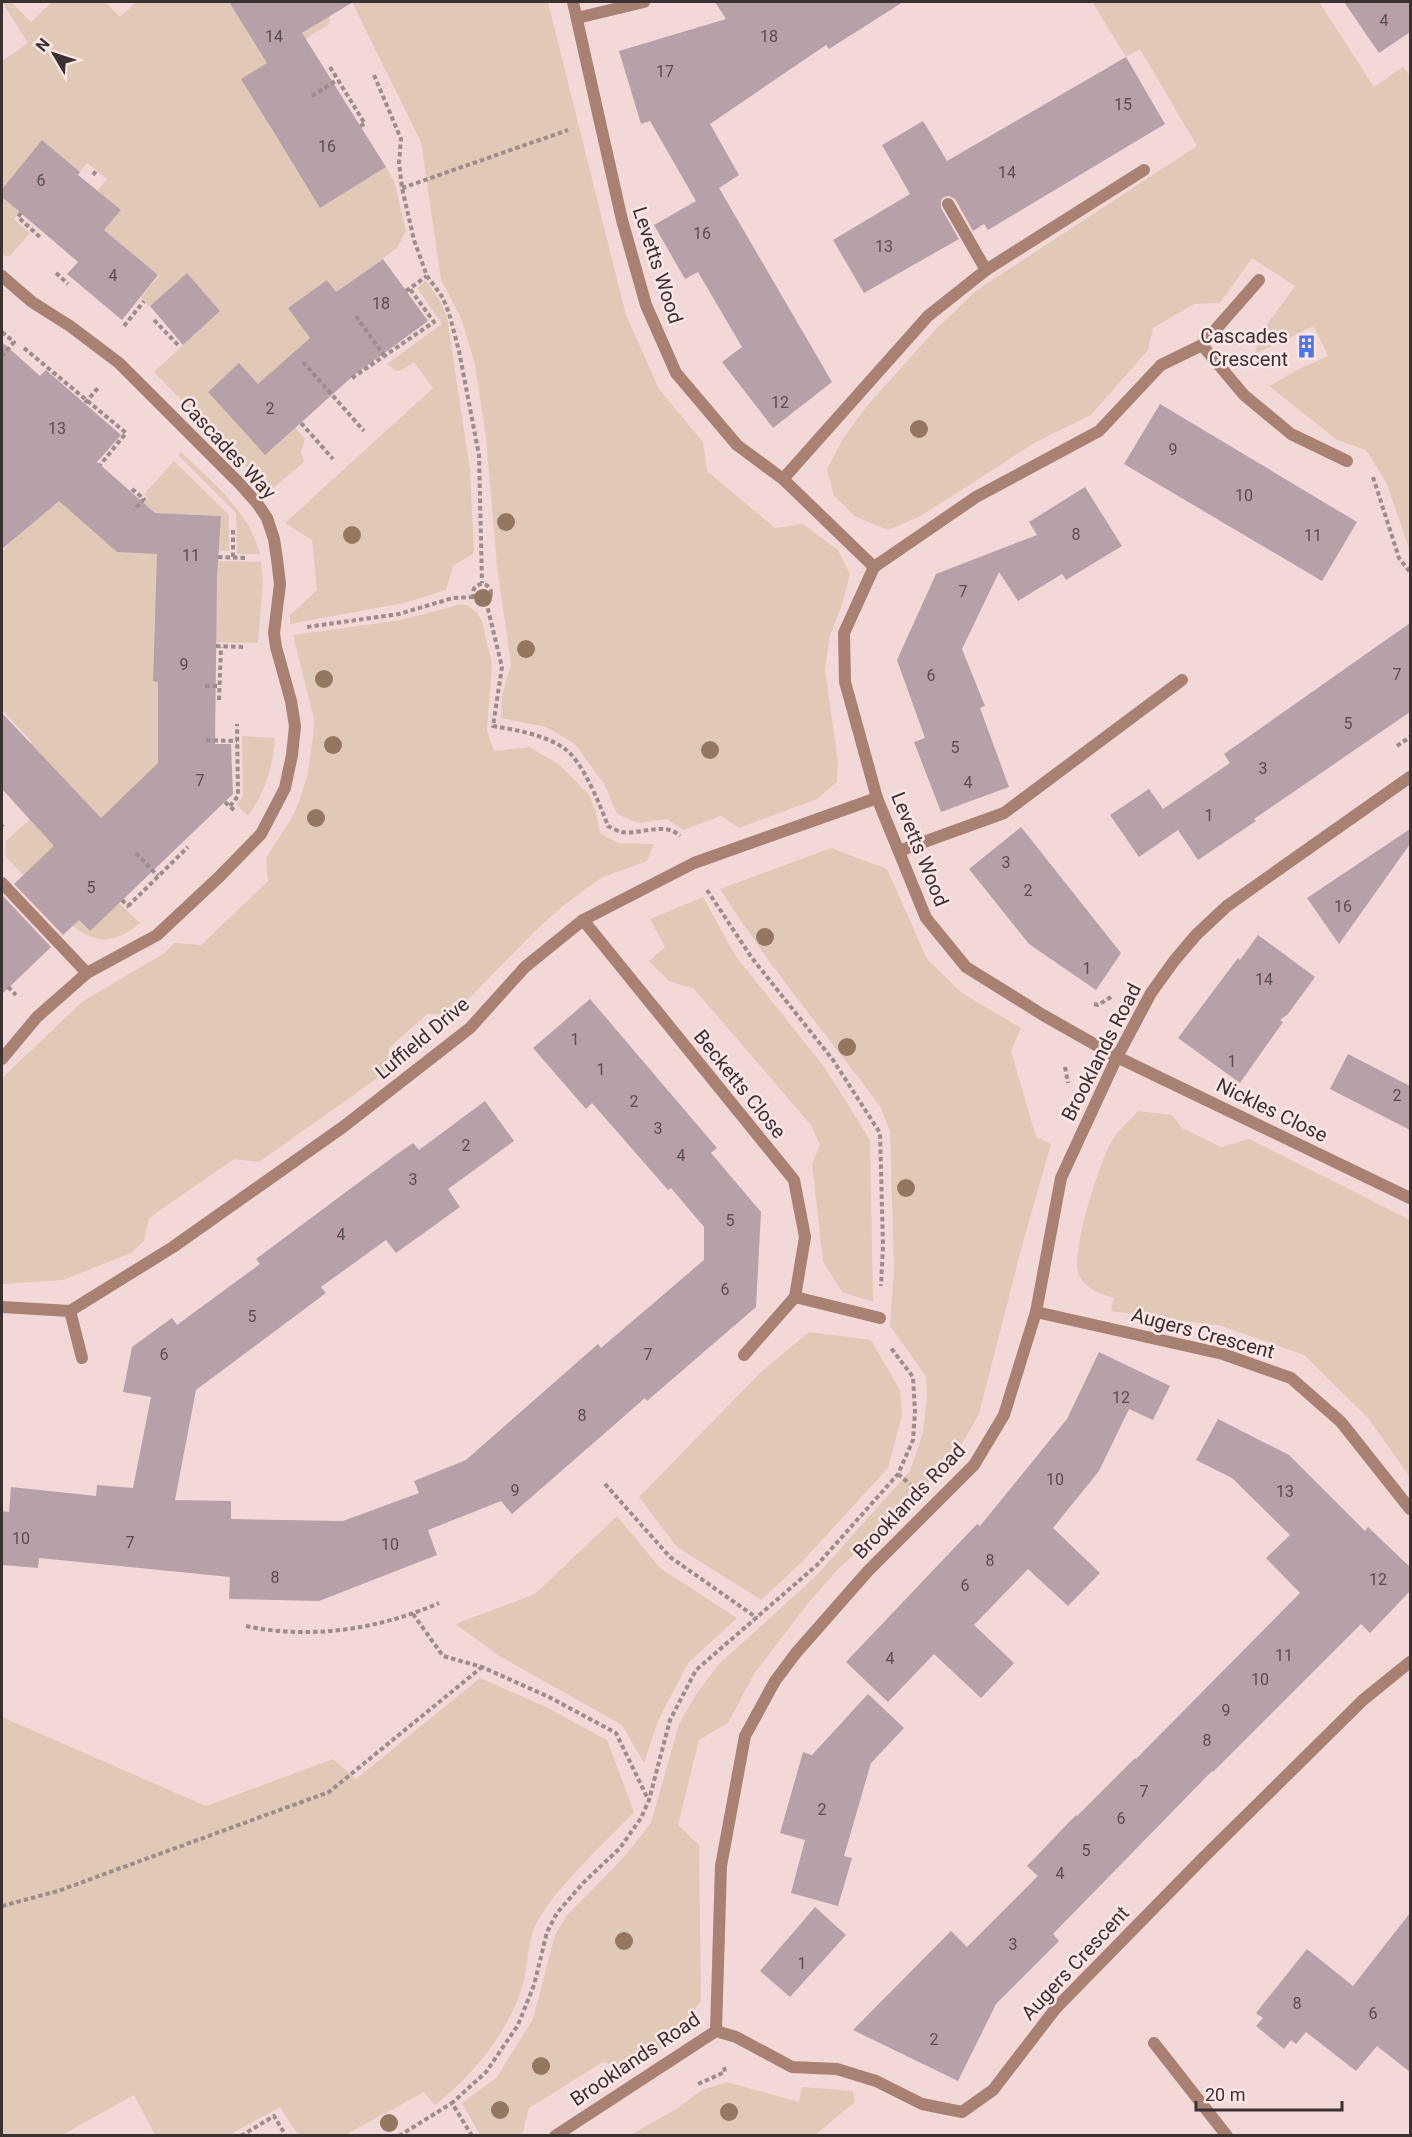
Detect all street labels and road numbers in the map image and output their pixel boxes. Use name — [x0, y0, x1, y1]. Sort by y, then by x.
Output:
street label: Levetts Wood — [628, 204, 688, 326]
street label: Cascades Way — [175, 392, 282, 504]
street label: Levetts Wood — [886, 788, 954, 910]
street label: Brooklands Road — [1056, 979, 1146, 1125]
street label: Luffield Drive — [370, 992, 474, 1084]
street label: Becketts Close — [689, 1025, 791, 1143]
street label: Nickles Close — [1212, 1073, 1332, 1147]
street label: Augers Crescent — [1129, 1302, 1277, 1364]
street label: Brooklands Road — [848, 1438, 970, 1564]
street label: Augers Crescent — [1016, 1901, 1134, 2025]
street label: Brooklands Road — [566, 2007, 704, 2111]

